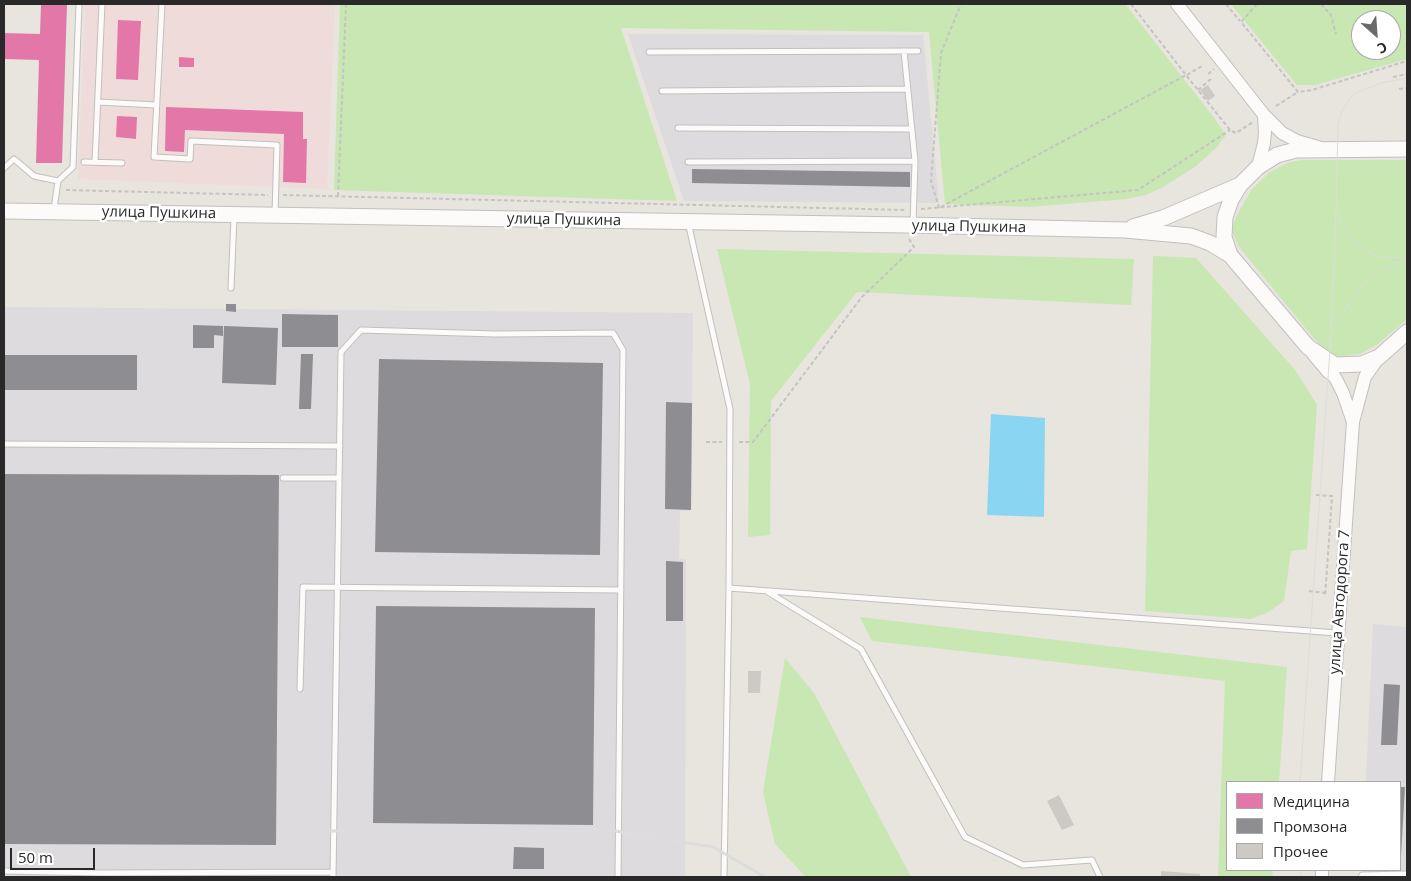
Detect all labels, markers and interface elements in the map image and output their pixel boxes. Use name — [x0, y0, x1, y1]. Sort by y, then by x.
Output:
north arrow — [1351, 10, 1401, 60]
text: С — [1374, 38, 1391, 59]
street label: улица Пушкина — [102, 203, 216, 223]
street label: улица Пушкина — [507, 210, 621, 230]
street label: улица Пушкина — [912, 217, 1026, 237]
street label: улица Автодорога 7 — [1326, 529, 1354, 675]
legend — [1226, 781, 1401, 871]
text: Медицина — [1273, 791, 1350, 811]
text: Промзона — [1273, 816, 1347, 836]
scale bar — [12, 838, 98, 870]
text: Прочее — [1273, 841, 1328, 861]
text: 50 m — [18, 847, 53, 867]

